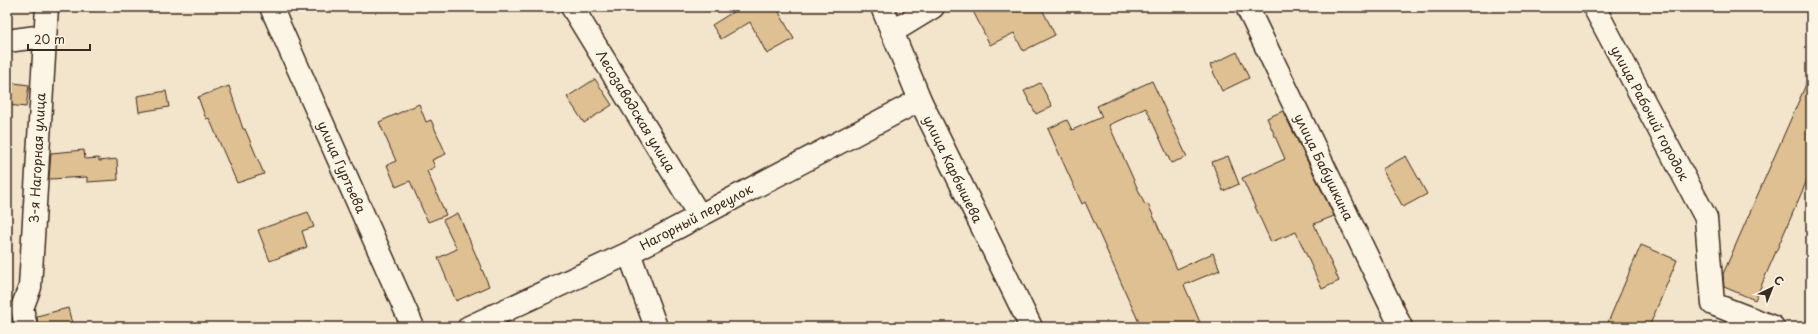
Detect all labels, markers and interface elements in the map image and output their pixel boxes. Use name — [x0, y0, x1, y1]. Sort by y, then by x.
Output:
scale bar — [28, 26, 90, 52]
text: 20 m — [34, 30, 65, 48]
street label: улица Рабочий городок — [1607, 42, 1694, 184]
street label: Лесозаводская улица — [592, 46, 681, 176]
street label: 3-я Нагорная улица — [24, 91, 49, 224]
street label: улица Бабушкина — [1290, 110, 1359, 224]
street label: улица Карбышева — [919, 112, 988, 226]
street label: улица Гуртьева — [314, 118, 372, 217]
street label: Нагорный переулок — [636, 179, 756, 254]
north arrow — [1752, 268, 1792, 308]
text: С — [1770, 271, 1788, 289]

